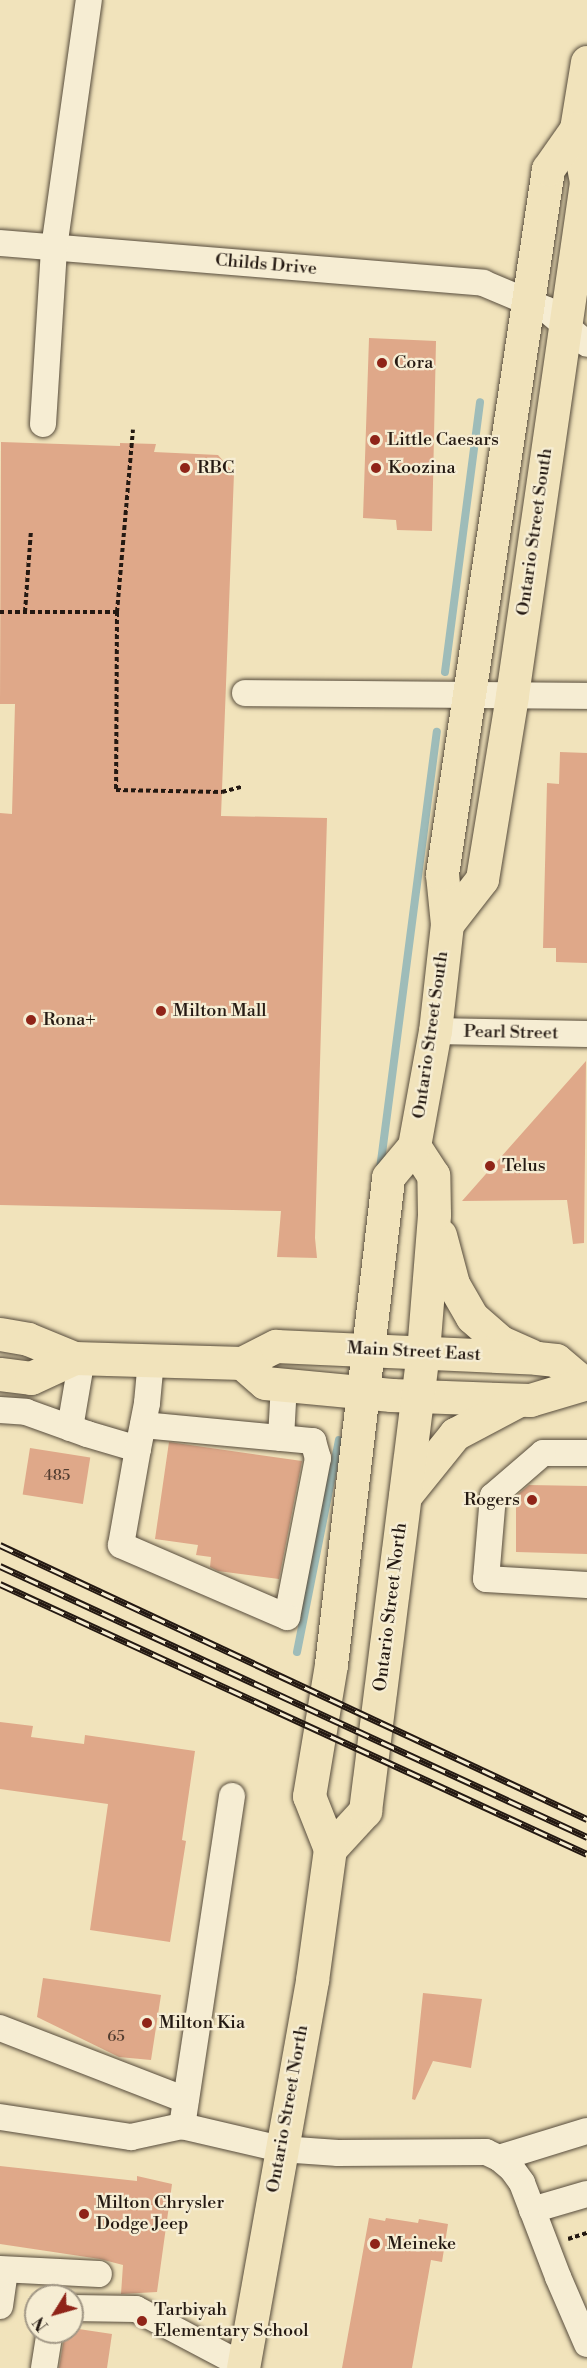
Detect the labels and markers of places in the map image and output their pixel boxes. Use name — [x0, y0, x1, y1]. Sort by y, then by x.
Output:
place label: Cora — [394, 352, 433, 374]
marker: Cora — [375, 356, 389, 370]
place label: Little Caesars — [387, 429, 499, 451]
marker: Little Caesars — [368, 433, 382, 447]
place label: RBC — [197, 457, 234, 479]
place label: Koozina — [388, 457, 456, 479]
marker: RBC — [178, 461, 192, 475]
marker: Koozina — [369, 461, 383, 475]
place label: Milton Mall — [173, 1000, 267, 1022]
marker: Milton Mall — [154, 1004, 168, 1018]
place label: Rona+ — [43, 1009, 96, 1031]
marker: Rona+ — [24, 1013, 38, 1027]
place label: Telus — [502, 1155, 546, 1177]
marker: Telus — [483, 1159, 497, 1173]
place label: Rogers — [464, 1489, 520, 1511]
marker: Rogers — [525, 1493, 539, 1507]
place label: Milton Kia — [159, 2012, 245, 2034]
marker: Milton Kia — [140, 2016, 154, 2030]
place label: Milton Chrysler Dodge Jeep — [96, 2193, 224, 2236]
marker: Milton Chrysler Dodge Jeep — [77, 2207, 91, 2221]
place label: Meineke — [387, 2233, 456, 2255]
marker: Meineke — [368, 2237, 382, 2251]
place label: Tarbiyah Elementary School — [154, 2300, 309, 2342]
marker: Tarbiyah Elementary School — [135, 2314, 149, 2328]

